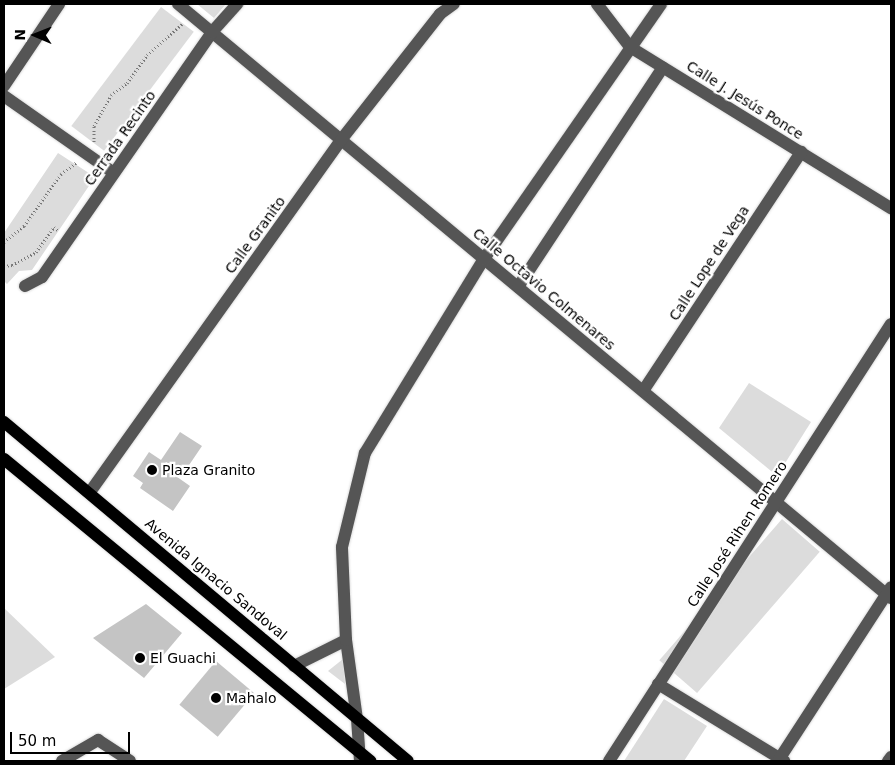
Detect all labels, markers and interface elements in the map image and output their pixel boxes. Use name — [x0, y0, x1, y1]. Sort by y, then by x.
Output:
north arrow — [10, 10, 60, 60]
text: N — [12, 29, 28, 41]
street label: Calle J. Jesús Ponce — [683, 57, 807, 143]
street label: Cerrada Recinto — [81, 87, 159, 189]
street label: Calle Granito — [221, 193, 289, 277]
street label: Calle Lope de Vega — [666, 202, 752, 324]
street label: Calle Octavio Colmenares — [469, 225, 619, 353]
street label: Calle José Rihen Romero — [683, 458, 791, 610]
place label: Plaza Granito — [162, 462, 255, 478]
marker: Plaza Granito — [146, 464, 158, 476]
street label: Avenida Ignacio Sandoval — [142, 515, 290, 643]
place label: El Guachi — [150, 650, 216, 666]
marker: El Guachi — [134, 652, 146, 664]
place label: Mahalo — [226, 690, 277, 706]
marker: Mahalo — [210, 692, 222, 704]
scale bar — [12, 722, 132, 754]
text: 50 m — [18, 732, 56, 750]

